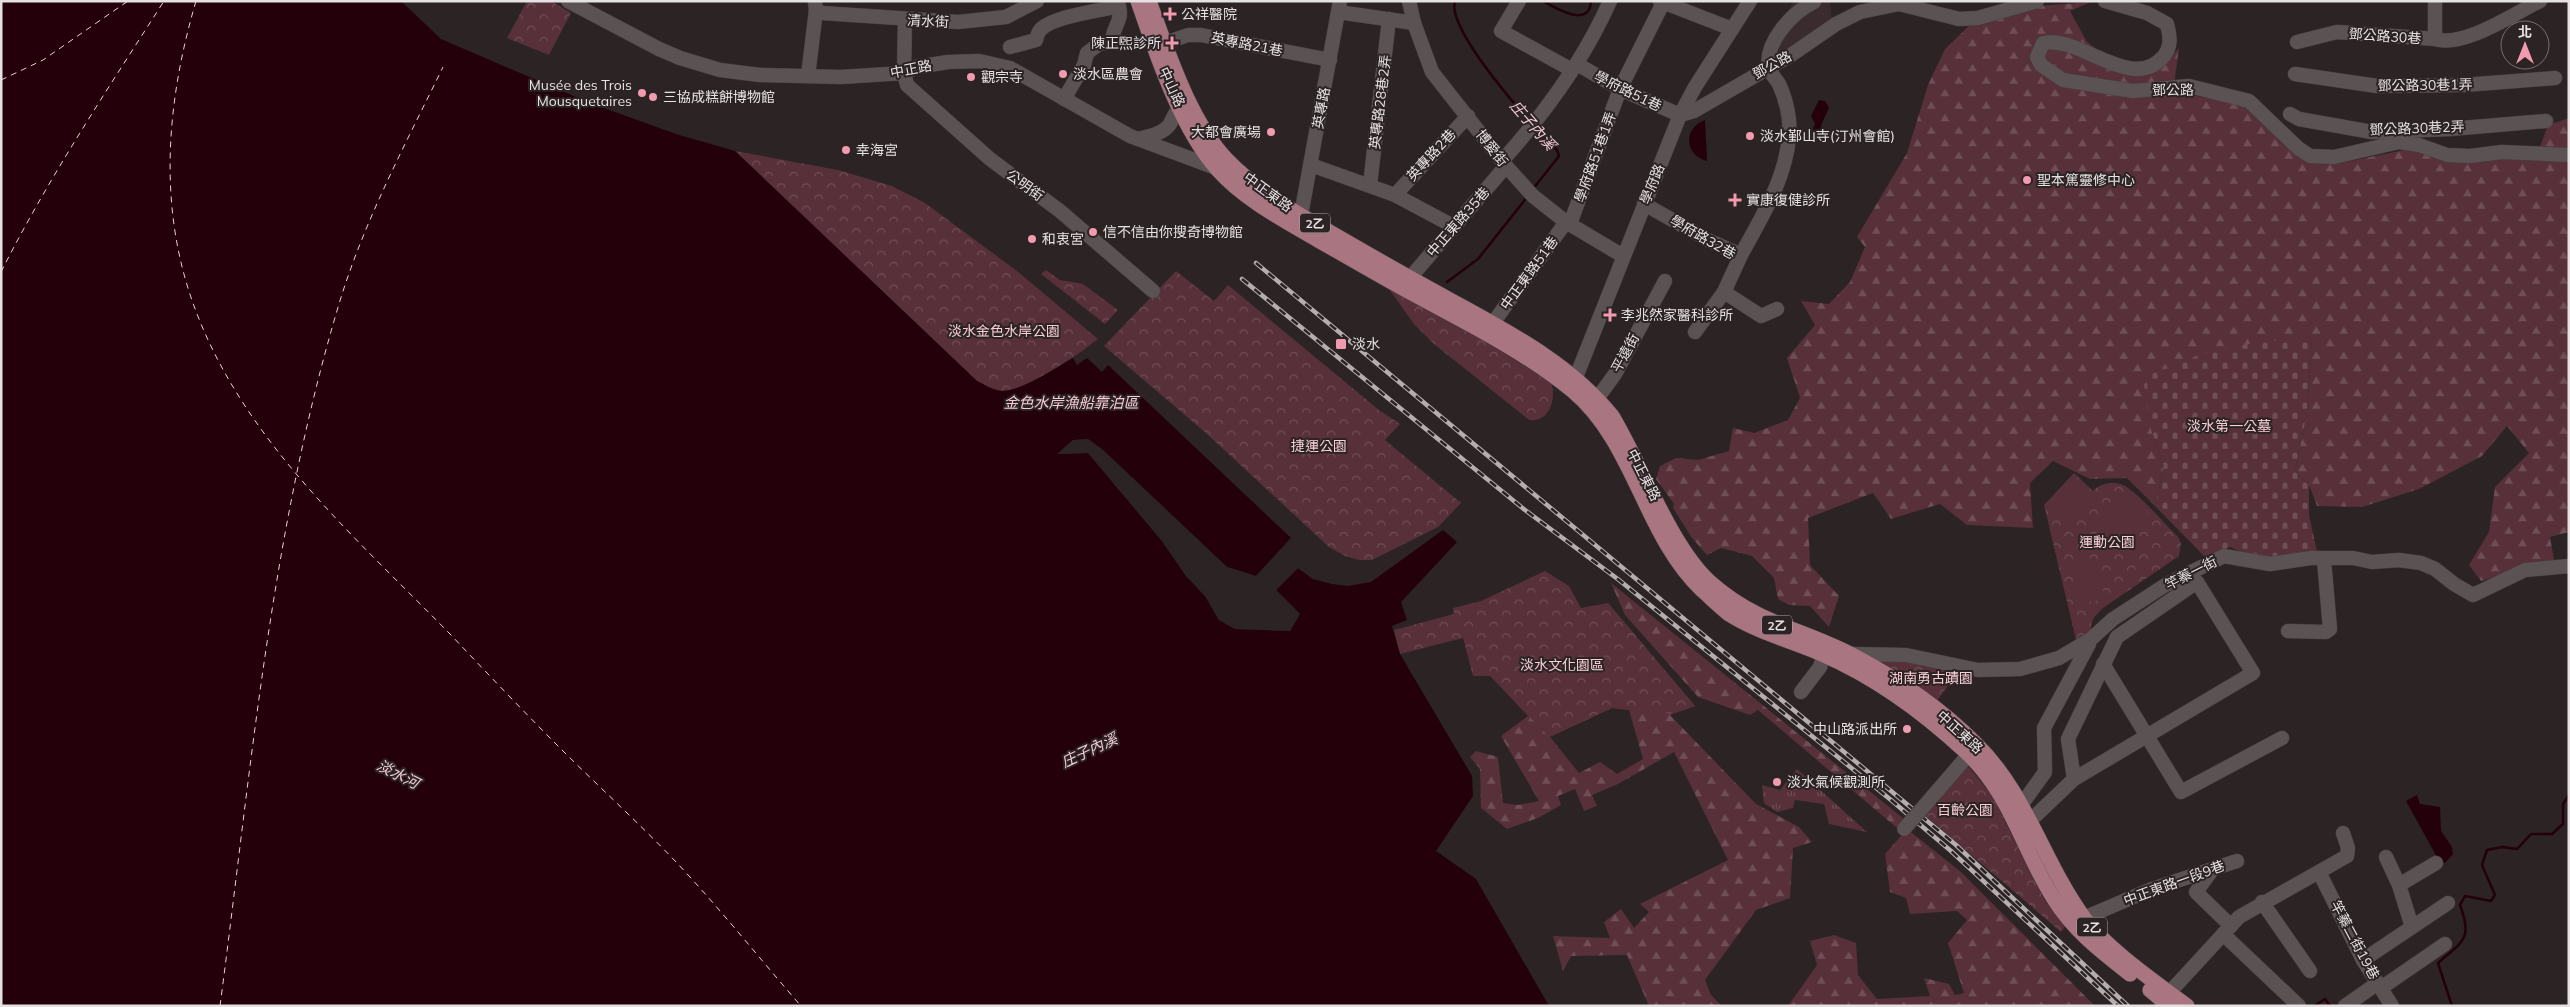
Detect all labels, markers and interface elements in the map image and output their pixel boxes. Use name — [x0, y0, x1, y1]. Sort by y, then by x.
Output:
place label: 公祥醫院 — [1181, 5, 1237, 23]
marker: 公祥醫院 — [1163, 7, 1177, 21]
street label: 清水街 — [907, 11, 949, 31]
north arrow — [2500, 20, 2550, 70]
text: 北 — [2518, 23, 2532, 41]
street label: 鄧公路30巷 — [2348, 24, 2422, 48]
street label: 英專路21巷 — [1210, 28, 1284, 60]
place label: 陳正煕診所 — [1091, 34, 1161, 52]
marker: 陳正煕診所 — [1165, 36, 1179, 50]
street label: 鄧公路 — [1749, 47, 1795, 83]
street label: 英專路28巷2弄 — [1365, 54, 1395, 150]
street label: 中正路 — [889, 56, 933, 82]
street label: 中山路 — [1155, 64, 1189, 110]
place label: 淡水區農會 — [1073, 65, 1143, 83]
street label: 學府路51巷 — [1591, 67, 1665, 115]
place label: 觀宗寺 — [981, 68, 1023, 86]
marker: 淡水區農會 — [1057, 68, 1069, 80]
marker: 觀宗寺 — [965, 71, 977, 83]
street label: 鄧公路30巷1弄 — [2377, 75, 2473, 95]
place label: Musée des Trois Mousquetaires — [529, 76, 632, 110]
street label: 鄧公路 — [2152, 81, 2194, 99]
street label: 英專路 — [1308, 86, 1334, 130]
marker: Musée des Trois Mousquetaires — [636, 87, 648, 99]
place label: 三協成糕餅博物館 — [663, 88, 775, 106]
marker: 三協成糕餅博物館 — [647, 91, 659, 103]
water label: 庄子內溪 — [1506, 96, 1561, 155]
street label: 學府路51巷1弄 — [1570, 109, 1620, 205]
street label: 鄧公路30巷2弄 — [2369, 117, 2465, 139]
place label: 大都會廣場 — [1191, 123, 1261, 141]
street label: 英專路2巷 — [1402, 125, 1460, 185]
marker: 大都會廣場 — [1265, 126, 1277, 138]
street label: 博愛街 — [1472, 126, 1512, 170]
place label: 淡水鄞山寺(汀州會館) — [1760, 127, 1895, 145]
marker: 淡水鄞山寺(汀州會館) — [1744, 130, 1756, 142]
place label: 幸海宮 — [856, 141, 898, 159]
marker: 幸海宮 — [840, 144, 852, 156]
street label: 學府路 — [1636, 161, 1668, 207]
street label: 公明街 — [1003, 165, 1047, 205]
street label: 中正東路 — [1240, 168, 1296, 216]
place label: 聖本篤靈修中心 — [2037, 171, 2135, 189]
marker: 聖本篤靈修中心 — [2021, 174, 2033, 186]
street label: 中正東路35巷 — [1423, 183, 1493, 261]
place label: 實康復健診所 — [1746, 191, 1830, 209]
marker: 實康復健診所 — [1728, 193, 1742, 207]
street label: 學府路32巷 — [1667, 211, 1739, 263]
road number: 2乙 — [1300, 214, 1330, 232]
place label: 信不信由你搜奇博物館 — [1103, 223, 1243, 241]
marker: 信不信由你搜奇博物館 — [1087, 226, 1099, 238]
place label: 和衷宮 — [1042, 230, 1084, 248]
marker: 和衷宮 — [1026, 233, 1038, 245]
street label: 中正東路51巷 — [1496, 233, 1562, 313]
place label: 李兆然家醫科診所 — [1621, 306, 1733, 324]
marker: 李兆然家醫科診所 — [1603, 308, 1617, 322]
park label: 淡水金色水岸公園 — [948, 322, 1060, 340]
street label: 平遠街 — [1607, 330, 1643, 376]
place label: 淡水 — [1352, 335, 1380, 353]
marker: 淡水 — [1334, 337, 1348, 351]
water label: 金色水岸漁船靠泊區 — [1003, 393, 1140, 412]
park label: 淡水第一公墓 — [2187, 417, 2271, 435]
park label: 捷運公園 — [1291, 437, 1347, 455]
street label: 中正東路 — [1623, 446, 1665, 504]
park label: 運動公園 — [2079, 533, 2135, 551]
street label: 竿蓁一街 — [2162, 552, 2220, 594]
road number: 2乙 — [1762, 616, 1792, 634]
park label: 淡水文化園區 — [1520, 656, 1604, 674]
park label: 湖南勇古蹟園 — [1889, 669, 1973, 687]
street label: 中正東路 — [1933, 707, 1987, 757]
place label: 中山路派出所 — [1813, 720, 1897, 738]
marker: 中山路派出所 — [1901, 723, 1913, 735]
water label: 庄子內溪 — [1058, 728, 1122, 771]
water label: 淡水河 — [374, 755, 425, 794]
place label: 淡水氣候觀測所 — [1787, 773, 1885, 791]
marker: 淡水氣候觀測所 — [1771, 776, 1783, 788]
park label: 百齡公園 — [1937, 801, 1993, 819]
street label: 中正東路一段9巷 — [2121, 856, 2227, 910]
street label: 竿蓁二街19巷 — [2327, 897, 2383, 983]
road number: 2乙 — [2077, 918, 2107, 936]

